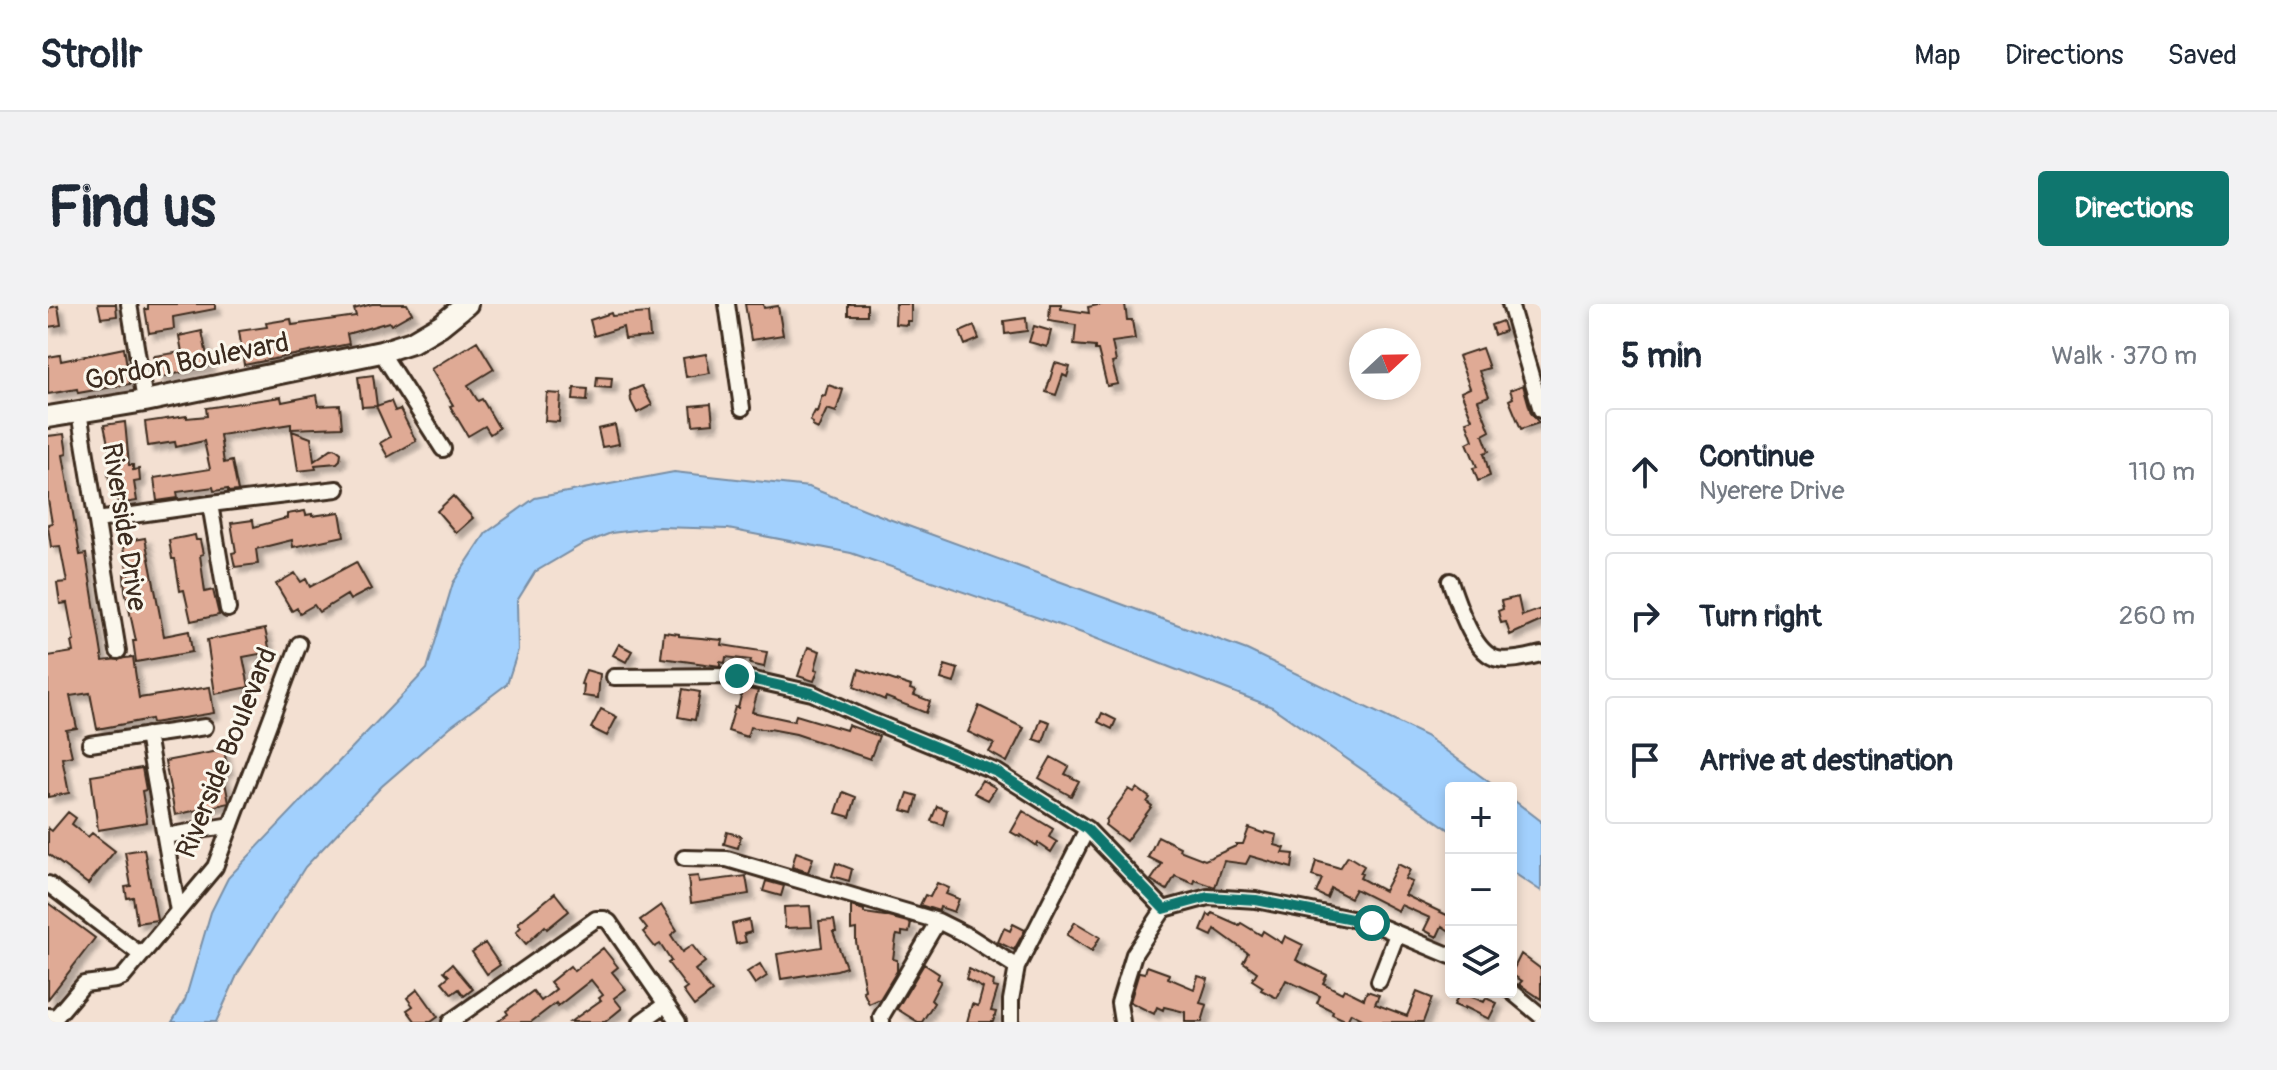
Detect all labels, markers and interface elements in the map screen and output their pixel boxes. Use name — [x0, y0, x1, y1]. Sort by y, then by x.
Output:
text: Strollr — [40, 31, 142, 79]
text: Map — [1914, 38, 1961, 73]
text: Directions — [2005, 38, 2124, 73]
text: Saved — [2168, 38, 2237, 73]
button: Directions — [2038, 171, 2229, 246]
text: Find us — [48, 174, 216, 243]
street label: Gordon Boulevard — [82, 325, 292, 399]
north arrow — [1349, 328, 1421, 400]
text: 5 min — [1621, 335, 1702, 378]
text: Walk · 370 m — [2051, 340, 2197, 372]
text: Continue — [1699, 438, 1814, 475]
street label: Riverside Drive — [93, 441, 155, 614]
icon: ahead — [1623, 450, 1667, 494]
text: 110 m — [2128, 456, 2195, 488]
text: Nyerere Drive — [1699, 475, 1845, 507]
icon: right — [1623, 594, 1667, 638]
text: Turn right — [1699, 598, 1822, 635]
text: 260 m — [2119, 600, 2195, 632]
street label: Riverside Boulevard — [169, 643, 285, 863]
route end — [719, 658, 755, 694]
icon: arrive — [1623, 738, 1667, 782]
text: Arrive at destination — [1699, 742, 1953, 779]
map controls — [1445, 782, 1517, 998]
button: + — [1445, 782, 1517, 854]
button: − — [1445, 854, 1517, 926]
route start — [1354, 905, 1390, 941]
button: layers — [1445, 926, 1517, 998]

